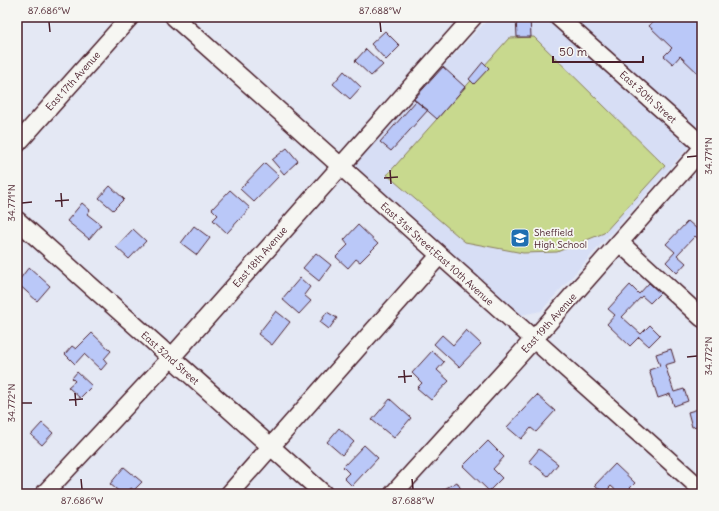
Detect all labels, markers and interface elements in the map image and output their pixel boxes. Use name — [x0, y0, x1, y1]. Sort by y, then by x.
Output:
text: 87.686°W — [28, 4, 70, 17]
text: 87.688°W — [359, 4, 401, 17]
scale bar — [553, 38, 643, 64]
text: 50 m — [559, 44, 588, 59]
street label: East 17th Avenue — [43, 49, 103, 113]
street label: East 30th Street — [617, 68, 680, 126]
text: 34.771°N — [702, 137, 715, 175]
text: 34.771°N — [5, 184, 18, 222]
street label: East 31st Street;East 10th Avenue — [378, 200, 496, 308]
street label: East 18th Avenue — [230, 224, 290, 290]
place label: Sheffield High School — [534, 226, 587, 251]
school or university icon: Sheffield High School — [509, 227, 531, 249]
street label: East 19th Avenue — [519, 290, 579, 356]
street label: East 32nd Street — [138, 329, 202, 388]
text: 34.772°N — [702, 336, 715, 376]
text: 34.772°N — [5, 383, 18, 423]
text: 87.686°W — [61, 494, 103, 507]
text: 87.688°W — [392, 494, 434, 507]

